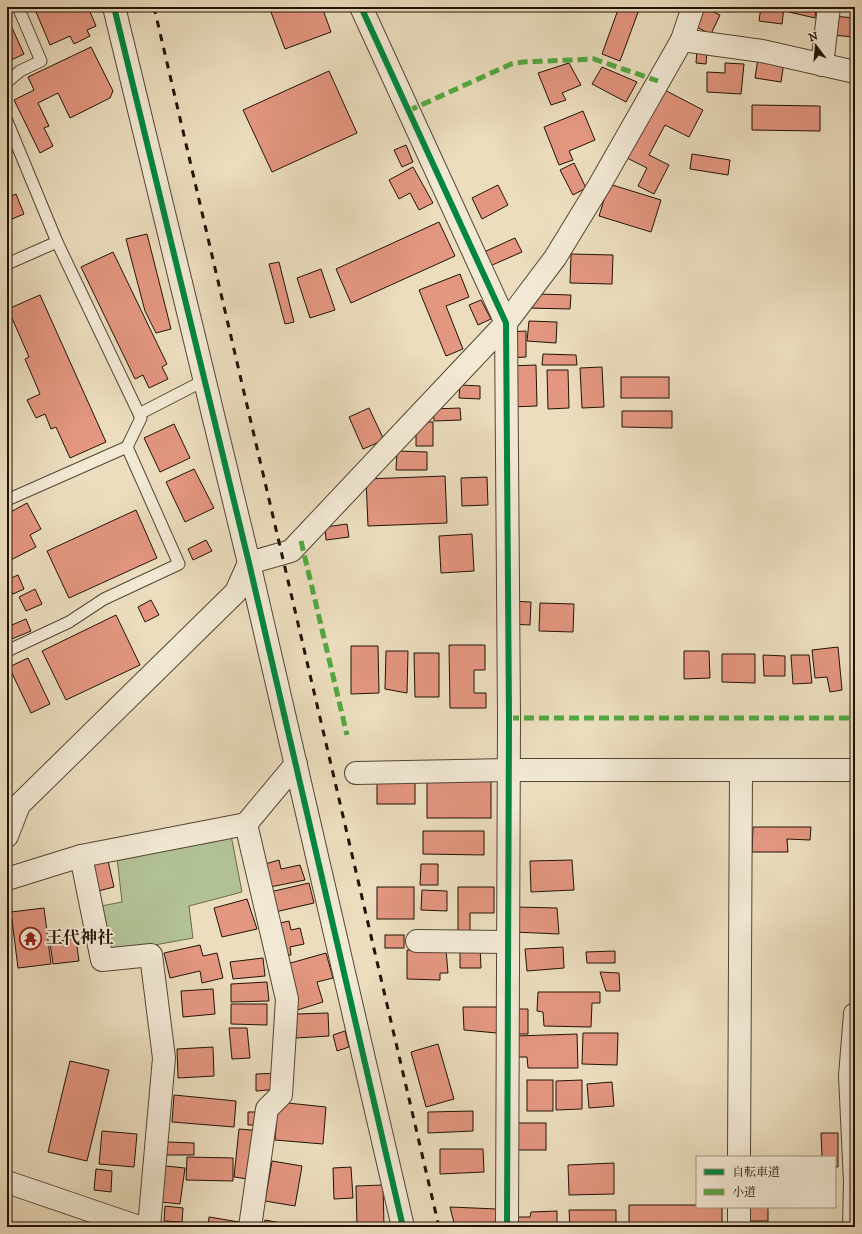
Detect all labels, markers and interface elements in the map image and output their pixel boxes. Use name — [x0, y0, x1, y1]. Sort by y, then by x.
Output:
north arrow — [796, 26, 836, 66]
text: N — [807, 29, 820, 45]
temple icon: 王代神社 — [18, 925, 44, 951]
place label: 王代神社 — [46, 927, 114, 949]
legend — [696, 1156, 836, 1208]
text: 自転車道 — [732, 1165, 780, 1180]
text: 小道 — [732, 1185, 756, 1200]

